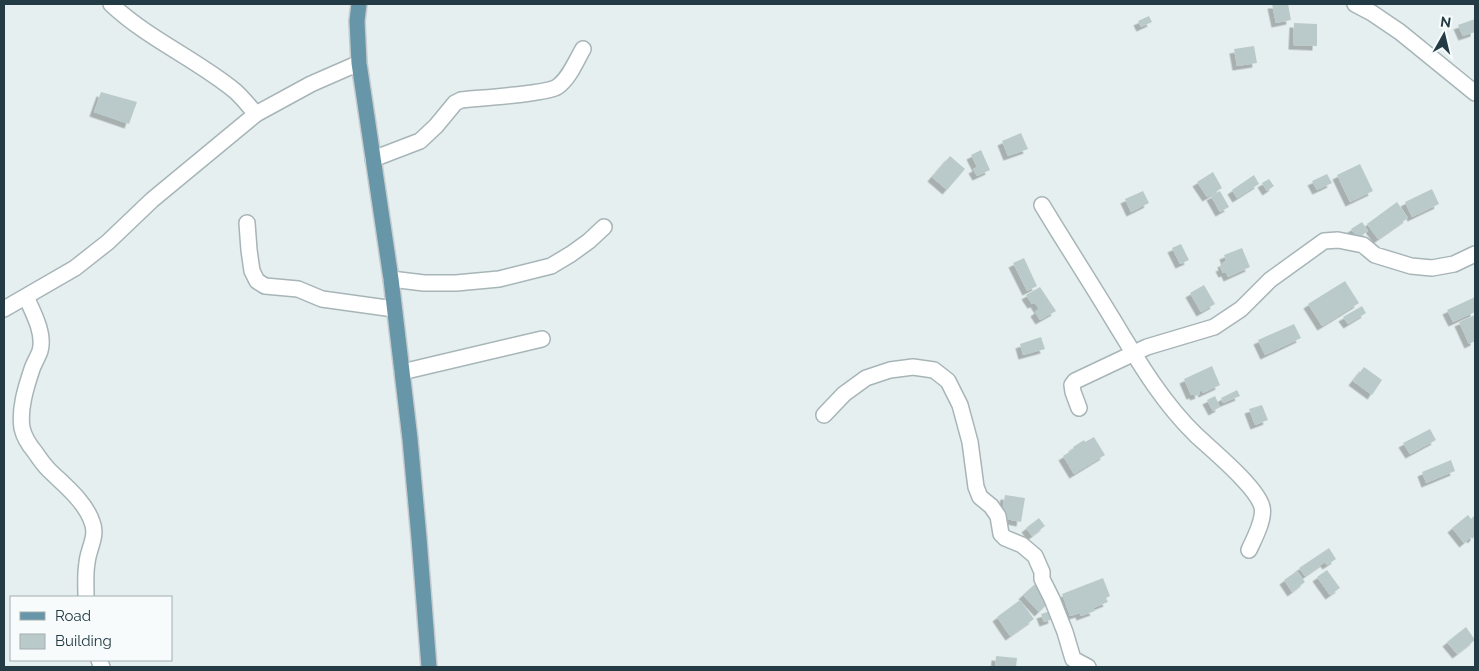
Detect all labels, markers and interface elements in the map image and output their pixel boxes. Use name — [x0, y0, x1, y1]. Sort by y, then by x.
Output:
north arrow — [1419, 10, 1469, 60]
text: N — [1439, 13, 1452, 31]
legend — [10, 596, 172, 661]
text: Road — [55, 607, 91, 625]
text: Building — [55, 632, 112, 650]

